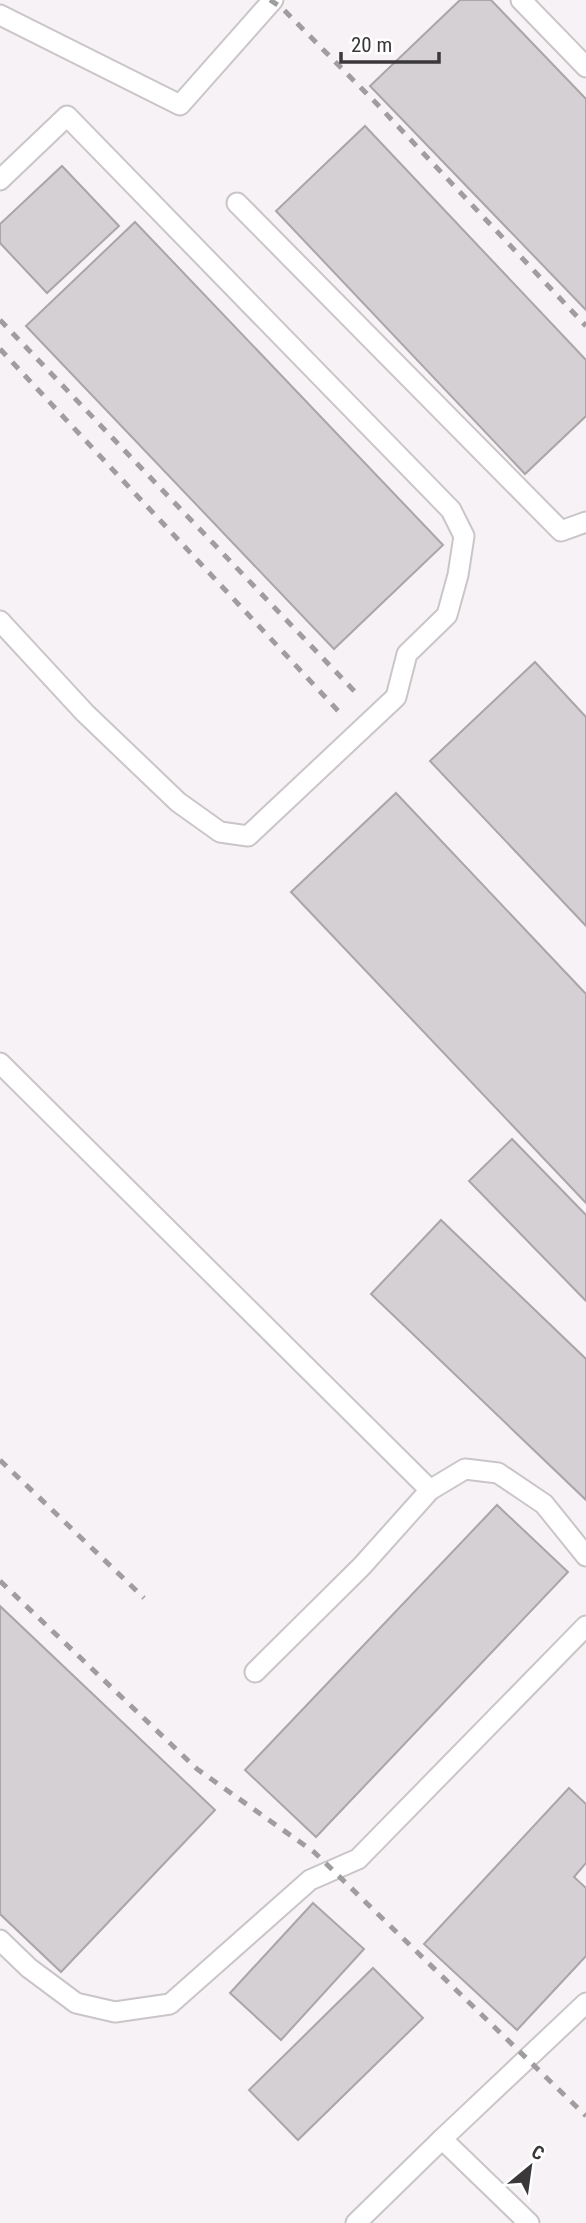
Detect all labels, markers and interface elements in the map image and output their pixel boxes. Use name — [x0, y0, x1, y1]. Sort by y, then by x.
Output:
scale bar — [341, 21, 439, 65]
text: 20 m — [351, 33, 392, 57]
north arrow — [495, 2132, 565, 2202]
text: С — [528, 2140, 548, 2165]

